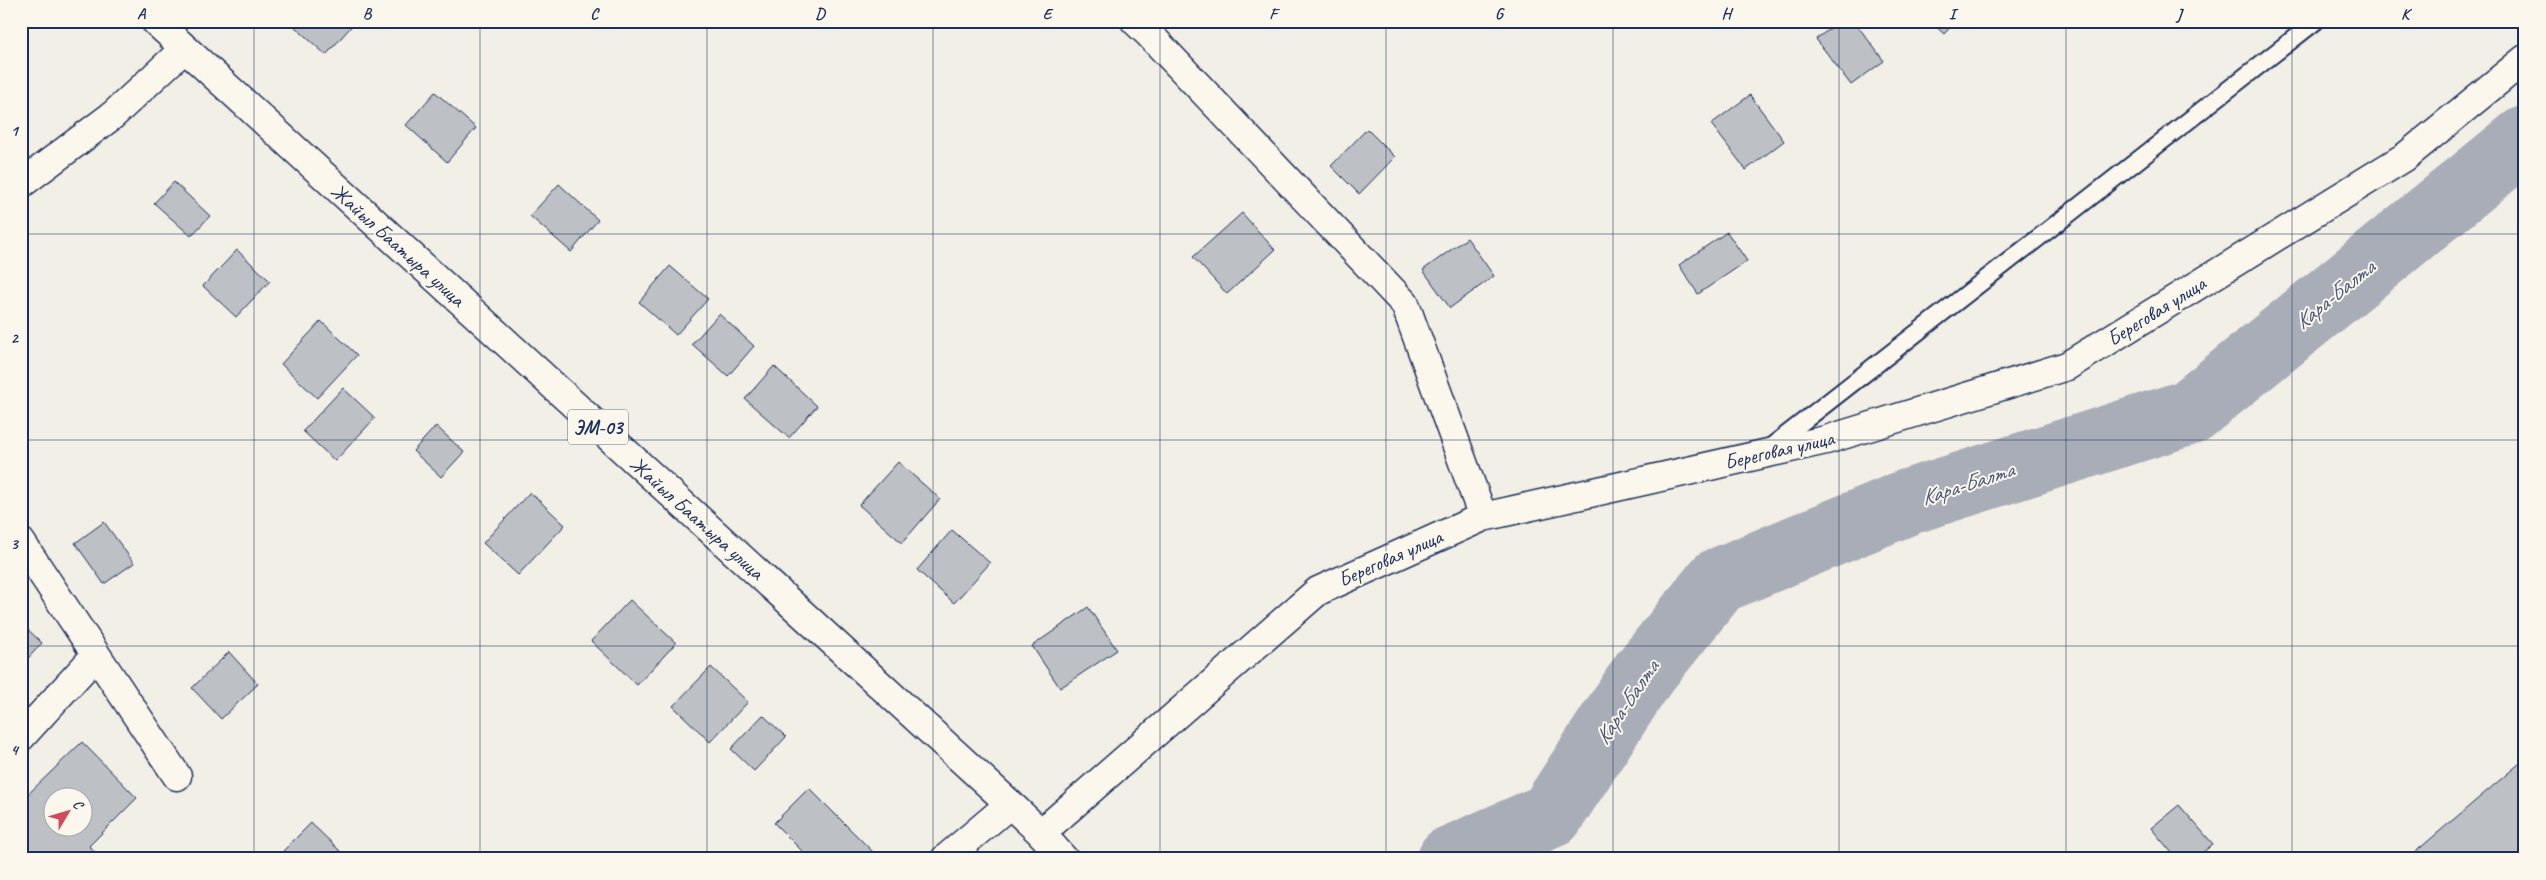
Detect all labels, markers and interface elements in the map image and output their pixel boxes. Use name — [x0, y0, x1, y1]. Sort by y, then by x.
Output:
text: A — [137, 4, 147, 24]
text: B — [363, 4, 373, 24]
text: C — [590, 4, 600, 24]
text: D — [815, 4, 826, 24]
text: E — [1043, 4, 1054, 24]
text: F — [1269, 4, 1280, 24]
text: G — [1495, 4, 1505, 24]
text: H — [1721, 4, 1733, 24]
text: I — [1949, 4, 1959, 24]
text: J — [2175, 4, 2184, 24]
text: K — [2401, 4, 2413, 24]
text: 1 — [10, 121, 19, 141]
street label: Жайыл Баатыра улица — [325, 178, 472, 313]
water label: Кара-Балта — [2289, 252, 2382, 336]
street label: Береговая улица — [2102, 270, 2212, 352]
text: 2 — [10, 328, 19, 348]
road number: ЭМ-03 — [568, 410, 628, 444]
street label: Береговая улица — [1722, 424, 1838, 475]
street label: Жайыл Баатыра улица — [624, 451, 771, 586]
water label: Кара-Балта — [1918, 455, 2019, 512]
street label: Береговая улица — [1334, 523, 1448, 593]
text: 3 — [10, 534, 19, 554]
water label: Кара-Балта — [1589, 653, 1666, 750]
text: 4 — [10, 740, 19, 760]
north arrow — [42, 788, 92, 838]
text: С — [69, 796, 88, 814]

